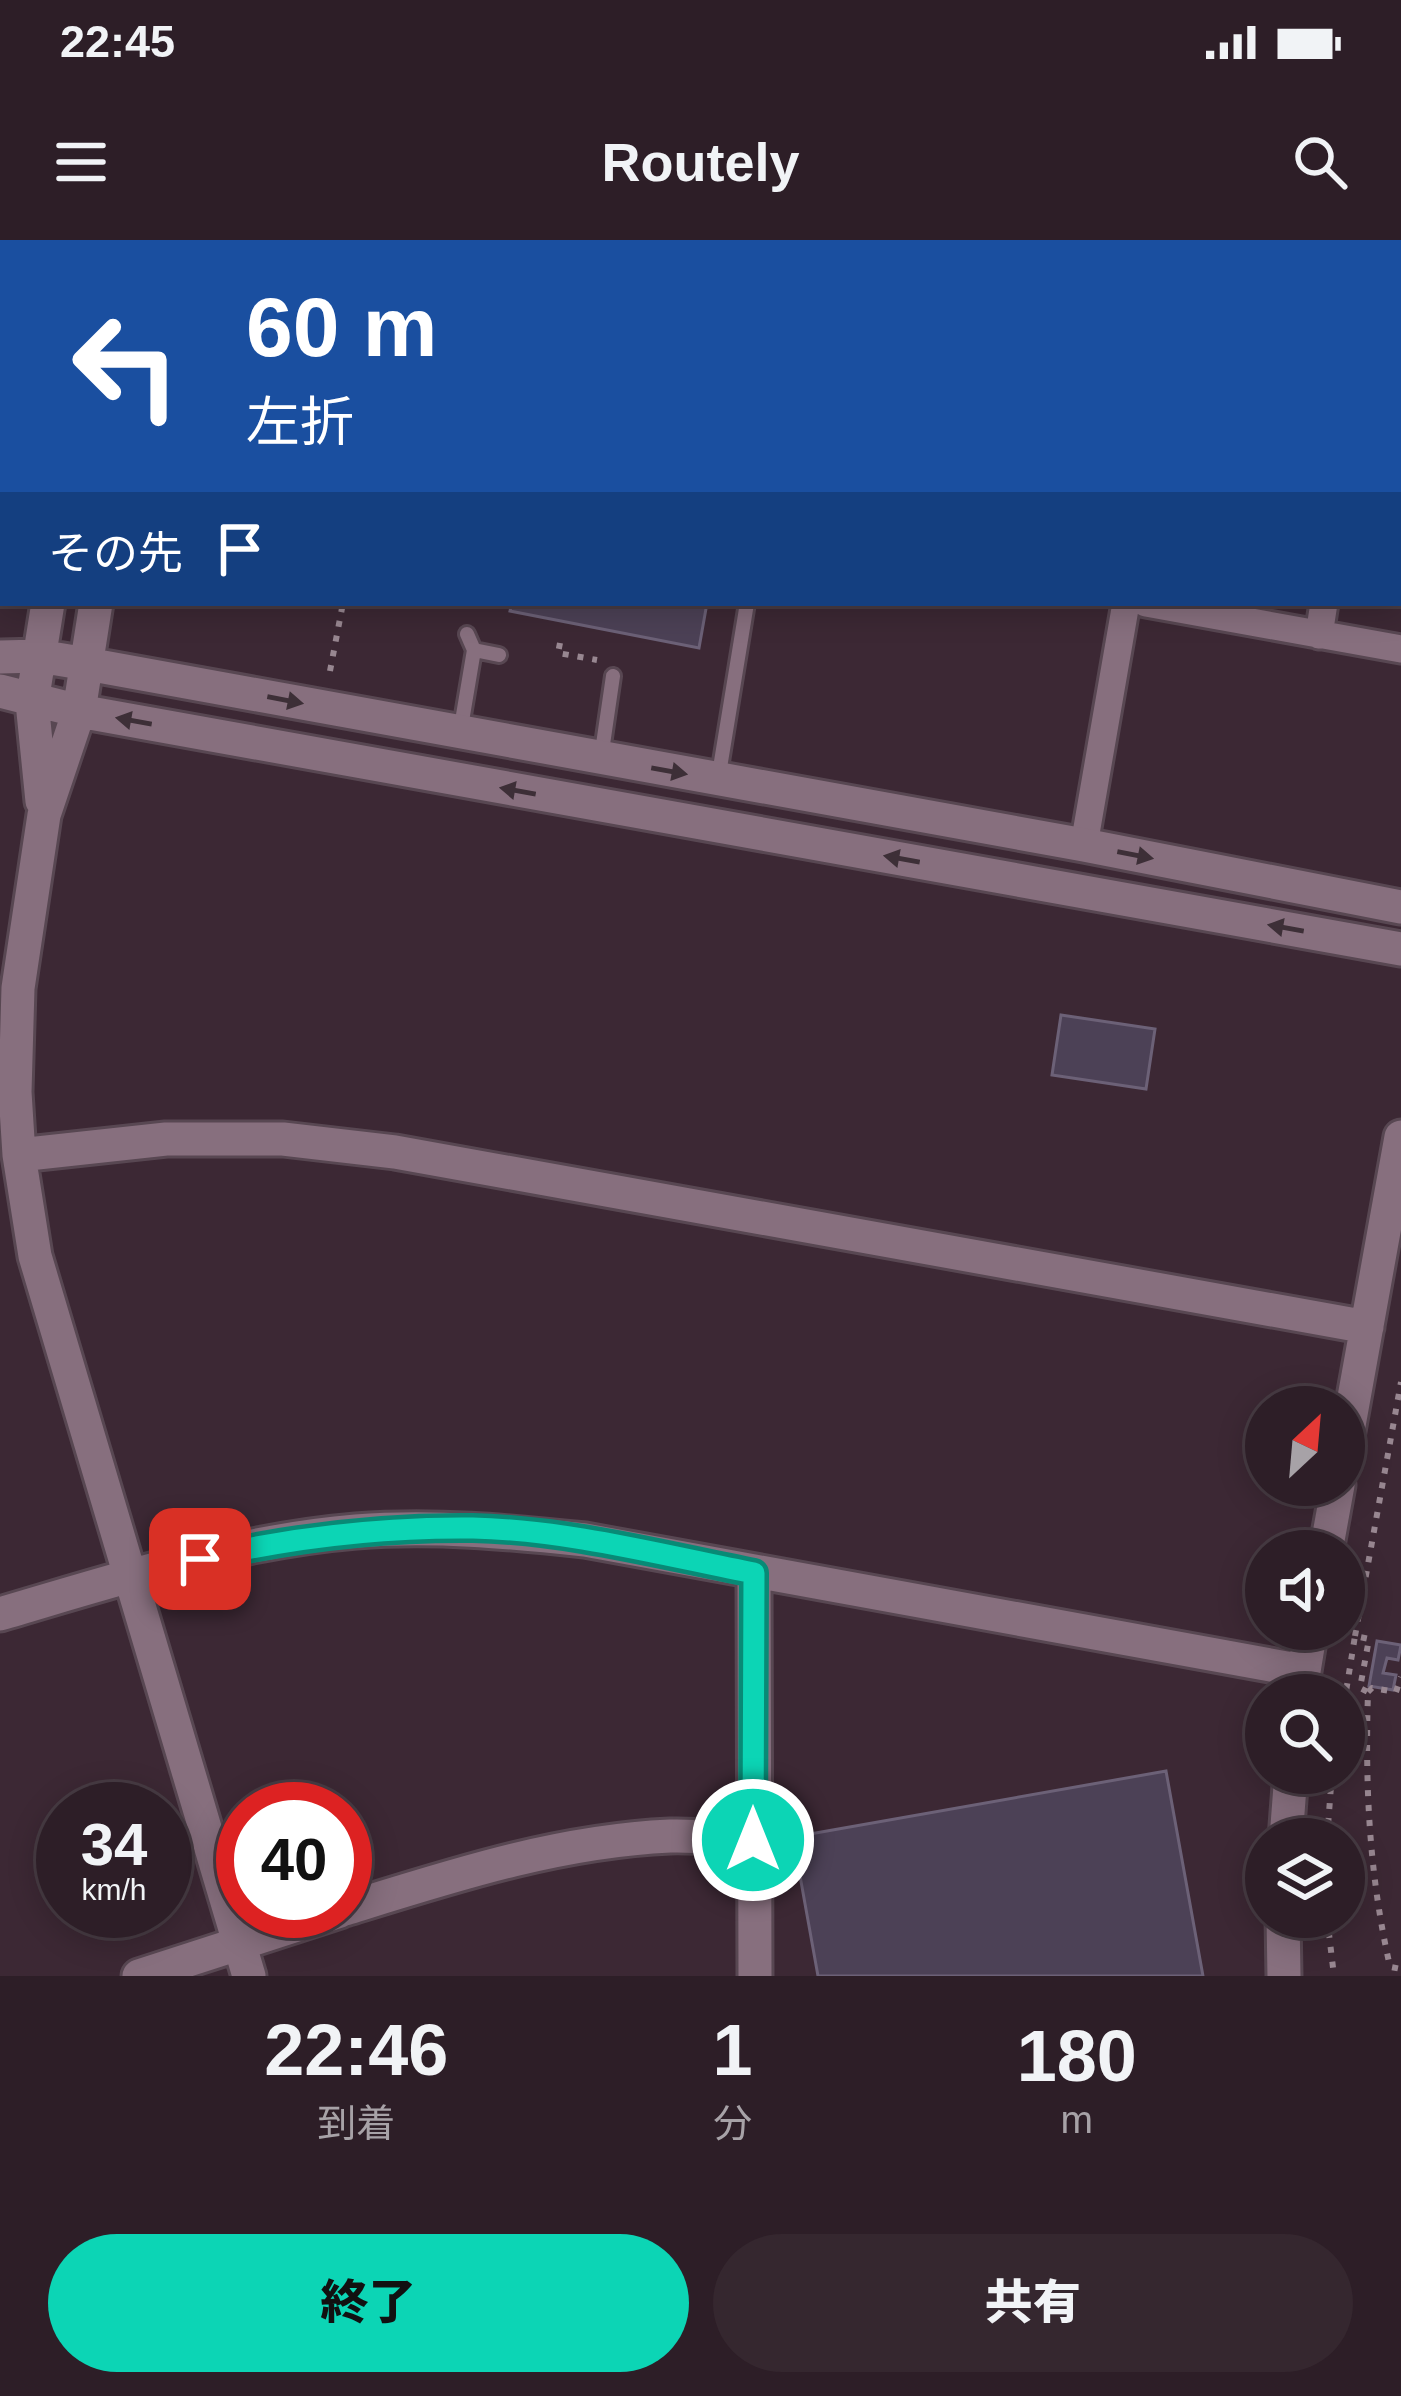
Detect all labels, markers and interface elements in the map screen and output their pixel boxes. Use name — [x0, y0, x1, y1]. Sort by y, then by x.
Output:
text: 22:45 — [60, 16, 175, 67]
icon: menu — [48, 129, 114, 195]
icon: search — [1287, 129, 1353, 195]
text: Routely — [601, 132, 800, 192]
text: 60 m — [246, 280, 437, 374]
icon: left — [48, 288, 204, 444]
text: 左折 — [246, 392, 354, 452]
icon: arrive — [207, 516, 273, 582]
text: その先 — [48, 528, 183, 579]
one-way arrow — [267, 691, 304, 710]
one-way arrow — [115, 711, 153, 730]
one-way arrow — [650, 762, 688, 780]
one-way arrow — [499, 781, 536, 800]
one-way arrow — [1117, 846, 1154, 865]
one-way arrow — [883, 849, 920, 868]
one-way arrow — [1267, 918, 1304, 937]
north arrow — [1245, 1386, 1365, 1506]
map controls — [1245, 1386, 1365, 1938]
pin — [149, 1508, 251, 1610]
icon: arrive — [167, 1526, 233, 1592]
button: sound — [1245, 1530, 1365, 1650]
button: search — [1245, 1674, 1365, 1794]
position arrow — [690, 1777, 816, 1903]
speed limit sign: 40 — [216, 1782, 372, 1938]
text: 34 — [81, 1811, 147, 1878]
button: layers — [1245, 1818, 1365, 1938]
text: km/h — [81, 1873, 147, 1906]
text: 22:46 — [264, 2010, 448, 2090]
text: 1 — [712, 2010, 753, 2090]
text: 180 — [1017, 2016, 1137, 2096]
text: m — [1060, 2098, 1093, 2141]
text: 到着 — [317, 2102, 395, 2145]
text: 分 — [713, 2102, 752, 2145]
button: 終了 — [48, 2234, 689, 2372]
button: 共有 — [713, 2234, 1353, 2372]

